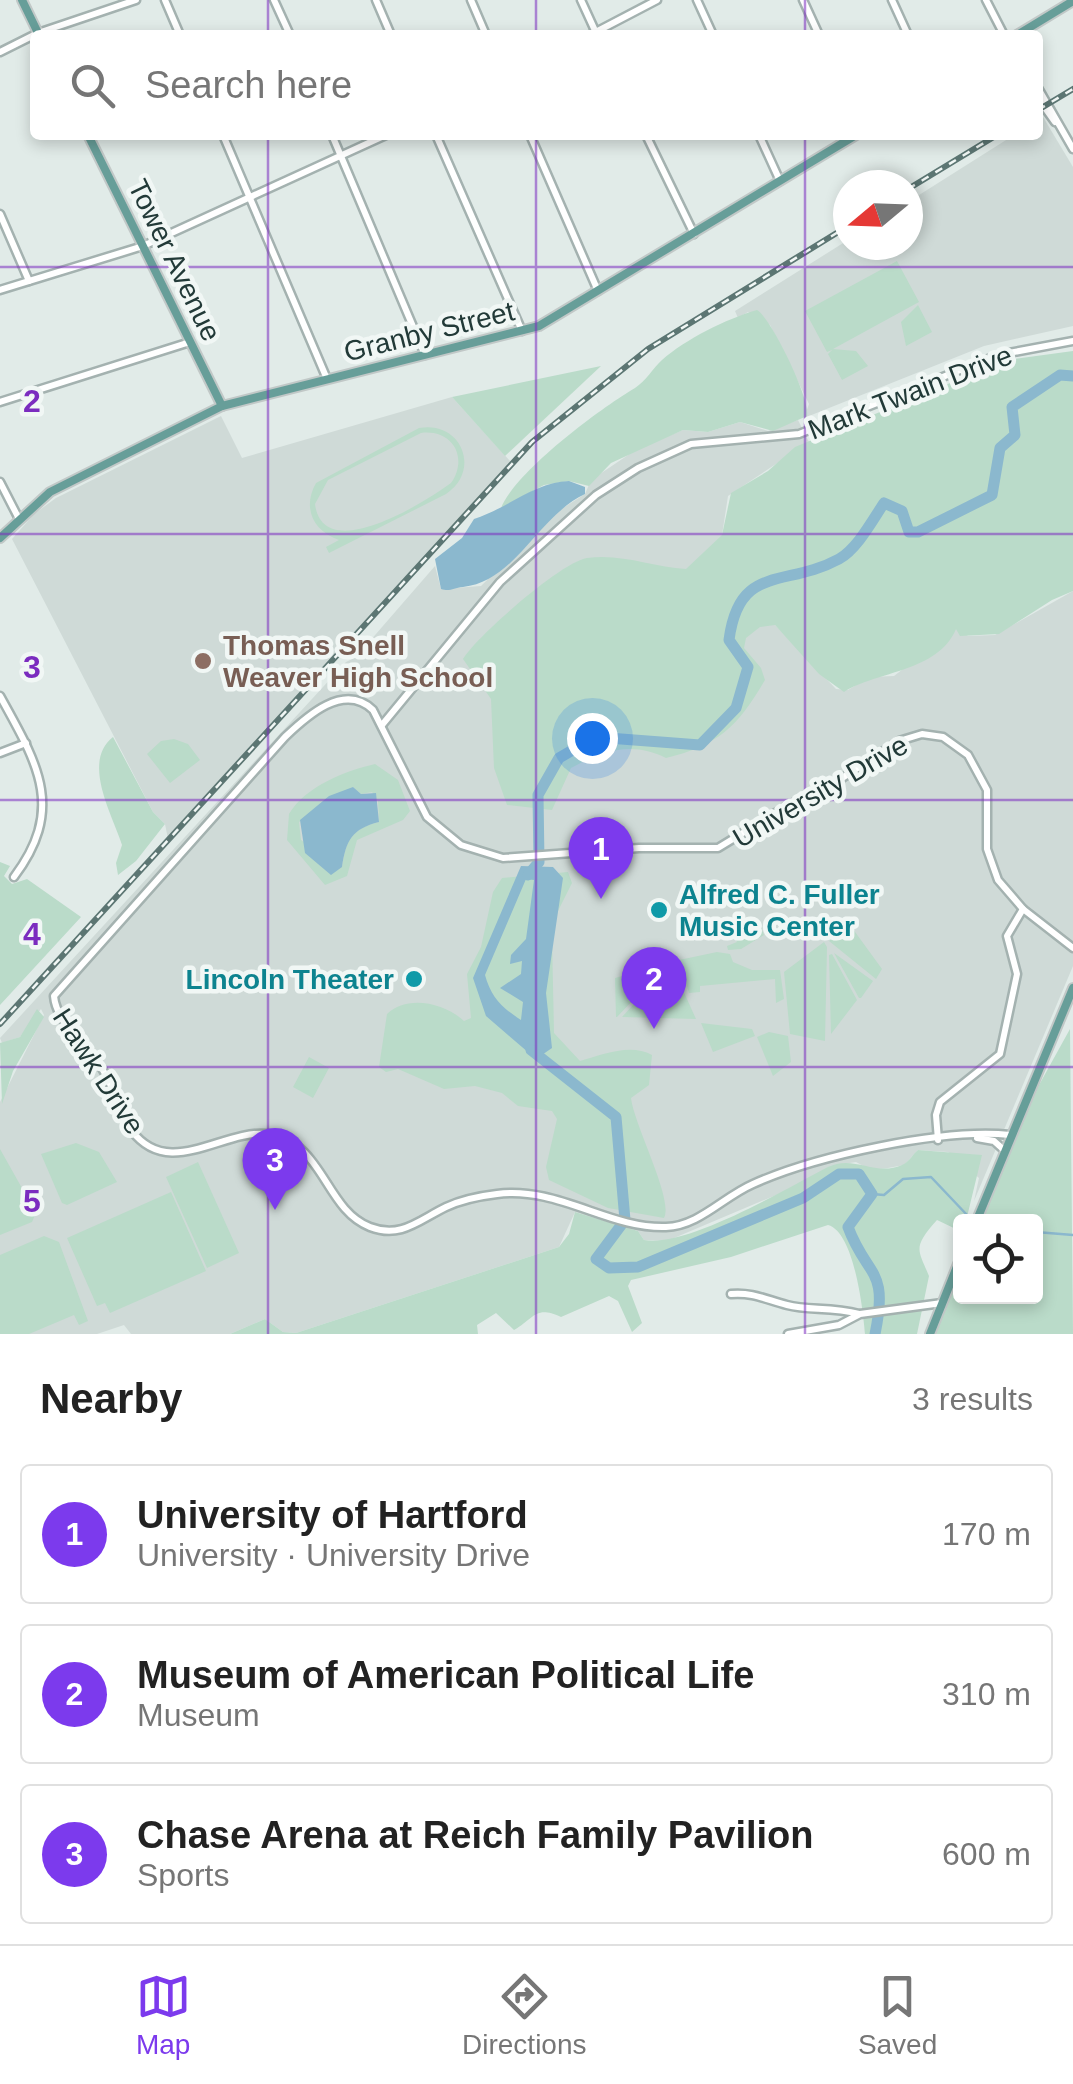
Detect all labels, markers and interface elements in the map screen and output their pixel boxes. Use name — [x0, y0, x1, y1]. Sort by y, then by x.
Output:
search box — [30, 30, 1043, 140]
icon: search — [65, 58, 120, 113]
text: Search here — [145, 64, 352, 106]
north arrow — [833, 170, 923, 260]
street label: Tower Avenue — [122, 175, 227, 346]
street label: Granby Street — [341, 295, 518, 368]
street label: Mark Twain Drive — [804, 339, 1016, 446]
text: 2 — [23, 383, 41, 419]
place label: Thomas Snell Weaver High School — [223, 630, 493, 693]
text: 3 — [23, 649, 41, 685]
marker: Thomas Snell Weaver High School — [192, 650, 214, 672]
your location — [567, 713, 618, 764]
street label: University Drive — [728, 729, 913, 854]
pin: 1 — [568, 816, 634, 899]
place label: Alfred C. Fuller Music Center — [679, 879, 880, 942]
marker: Alfred C. Fuller Music Center — [648, 899, 670, 921]
text: 4 — [23, 916, 41, 952]
pin: 2 — [622, 946, 686, 1029]
place label: Lincoln Theater — [186, 964, 394, 995]
marker: Lincoln Theater — [403, 968, 425, 990]
street label: Hawk Drive — [47, 1003, 151, 1140]
pin: 3 — [242, 1128, 308, 1210]
text: 5 — [23, 1183, 41, 1219]
map controls — [953, 1214, 1043, 1304]
button: locate — [953, 1214, 1043, 1304]
text: Nearby — [40, 1375, 182, 1422]
text: 3 results — [912, 1381, 1033, 1417]
text: University of Hartford — [137, 1494, 528, 1536]
text: 1 — [66, 1516, 83, 1552]
text: 170 m — [942, 1516, 1031, 1552]
text: University · University Drive — [137, 1537, 530, 1573]
text: Museum of American Political Life — [137, 1654, 754, 1696]
text: 2 — [66, 1676, 83, 1712]
text: 310 m — [942, 1676, 1031, 1712]
text: Museum — [137, 1697, 260, 1733]
text: Chase Arena at Reich Family Pavilion — [137, 1814, 814, 1856]
text: 3 — [66, 1836, 83, 1872]
text: 600 m — [942, 1836, 1031, 1872]
text: Sports — [137, 1857, 229, 1893]
tab: Map — [136, 1969, 191, 2061]
tab: Directions — [462, 1969, 587, 2061]
tab: Saved — [858, 1969, 937, 2061]

